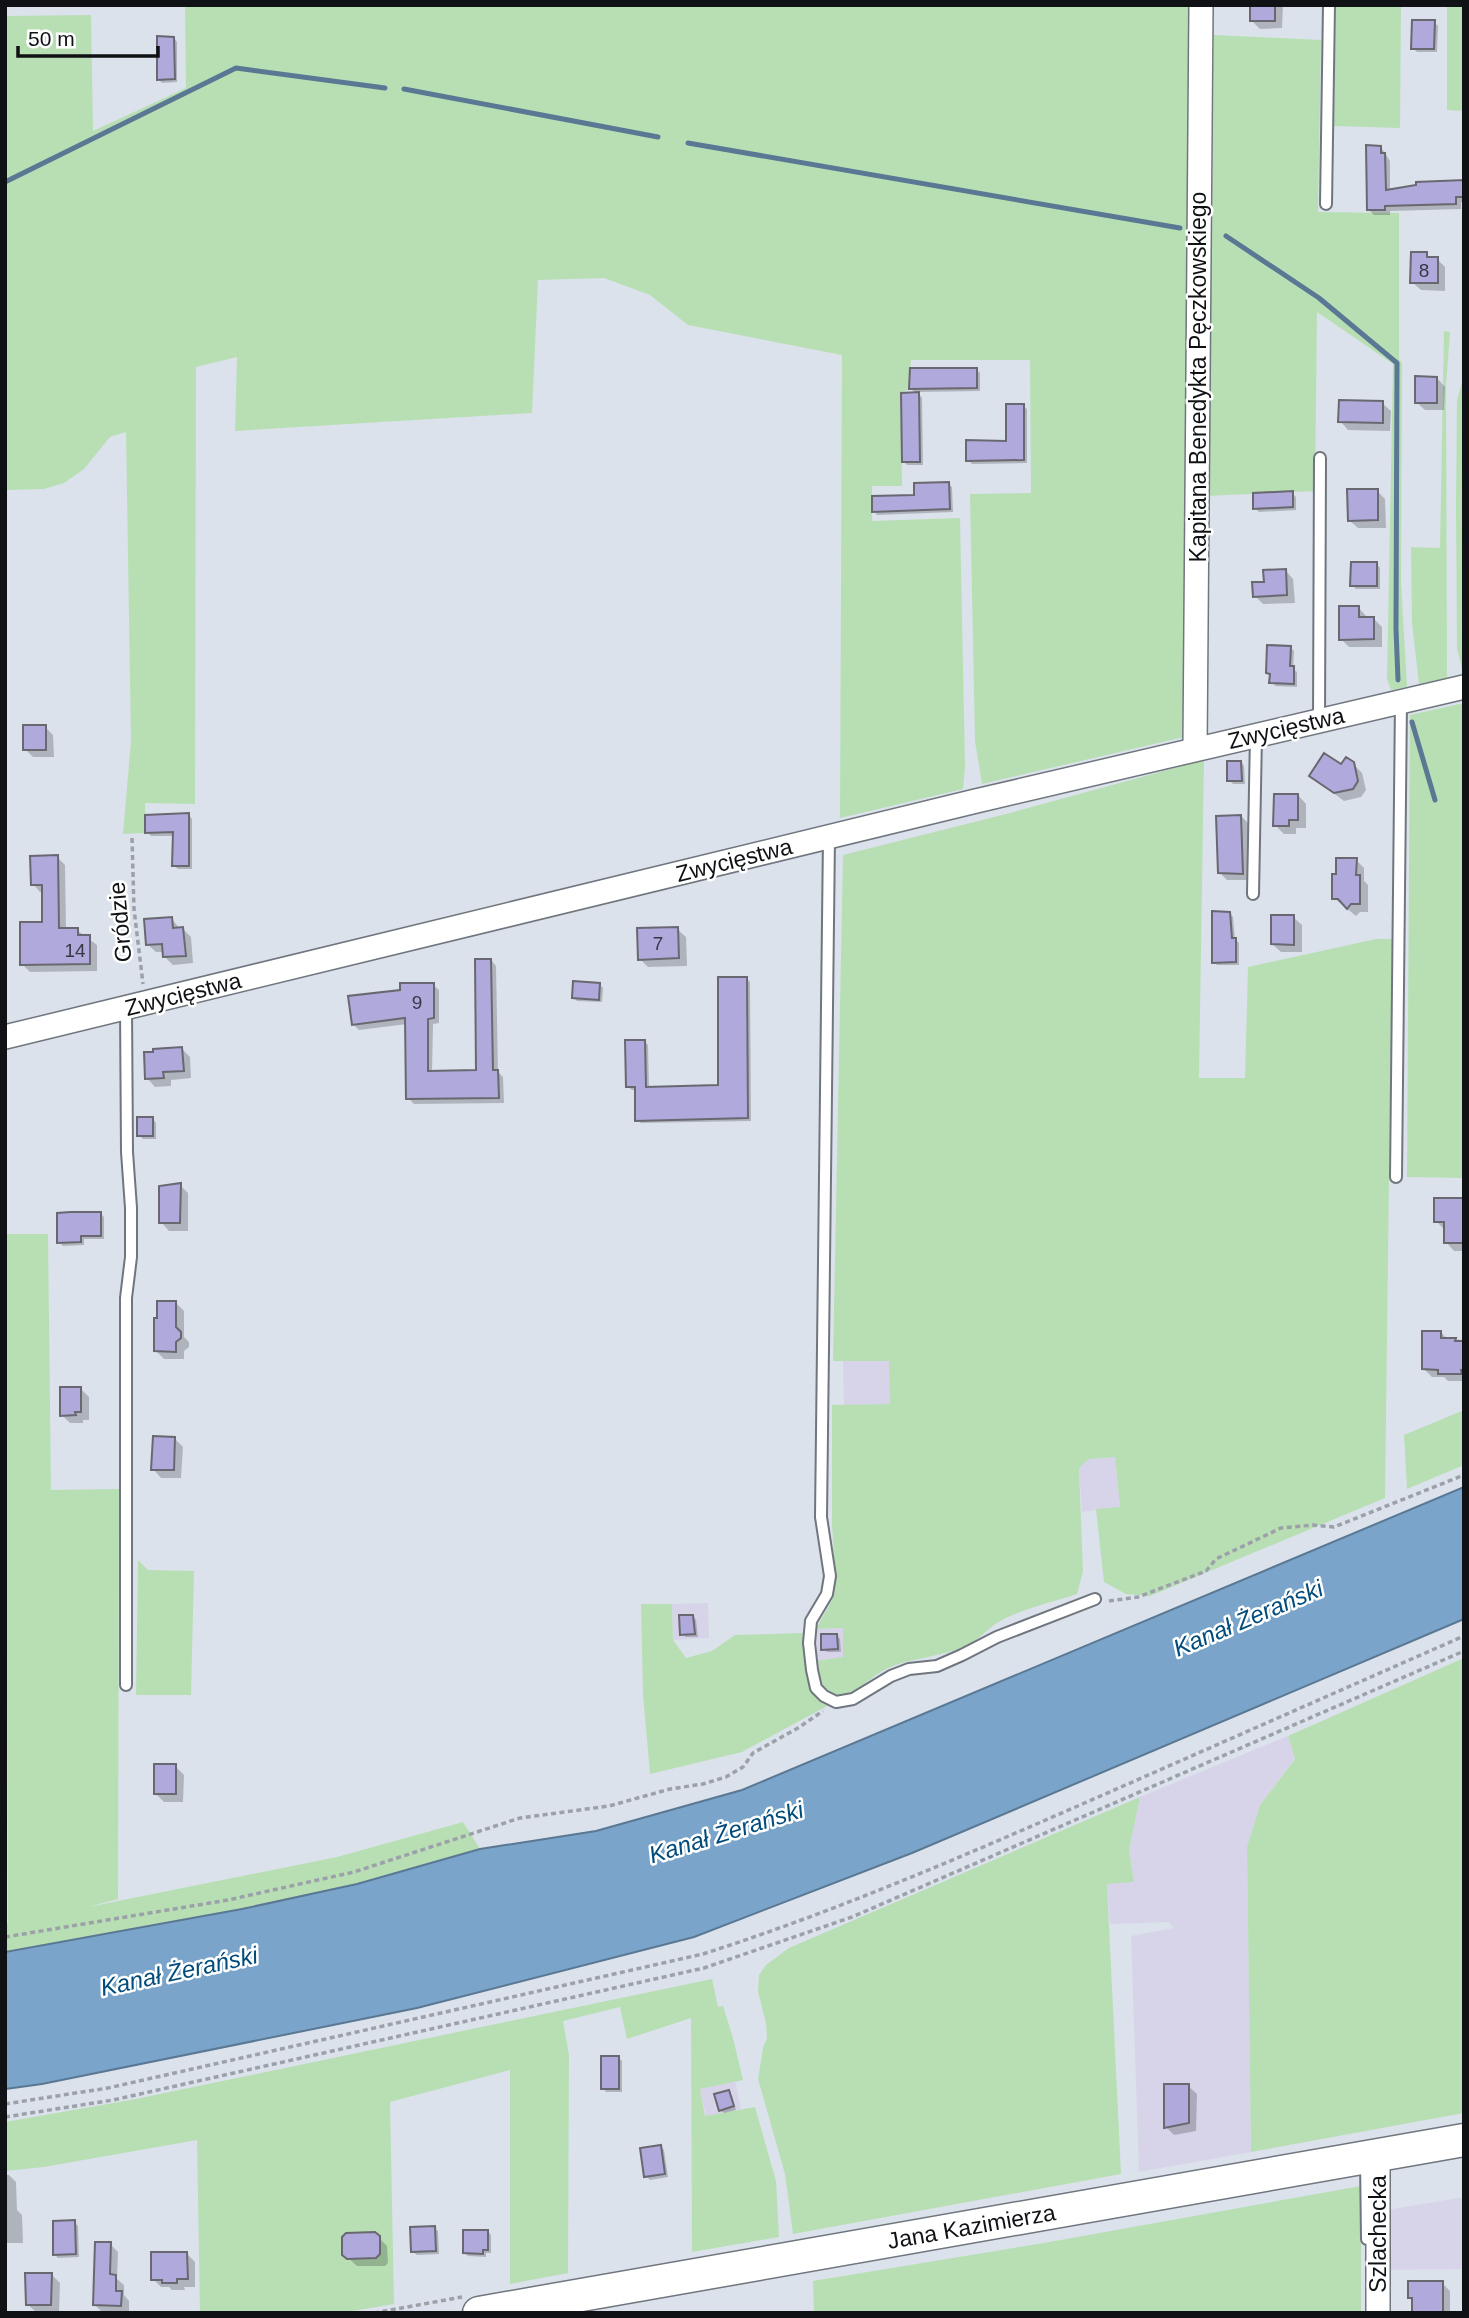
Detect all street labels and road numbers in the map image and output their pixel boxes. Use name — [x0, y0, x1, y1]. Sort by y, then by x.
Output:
street label: Kapitana Benedykta Pęczkowskiego — [1185, 192, 1211, 562]
street label: Zwycięstwa — [1225, 702, 1347, 754]
street label: Zwycięstwa — [673, 833, 795, 887]
street label: Gródzie — [104, 881, 136, 963]
street label: Zwycięstwa — [122, 967, 244, 1021]
street label: Szlachecka — [1365, 2175, 1391, 2293]
street label: Jana Kazimierza — [885, 2199, 1058, 2254]

